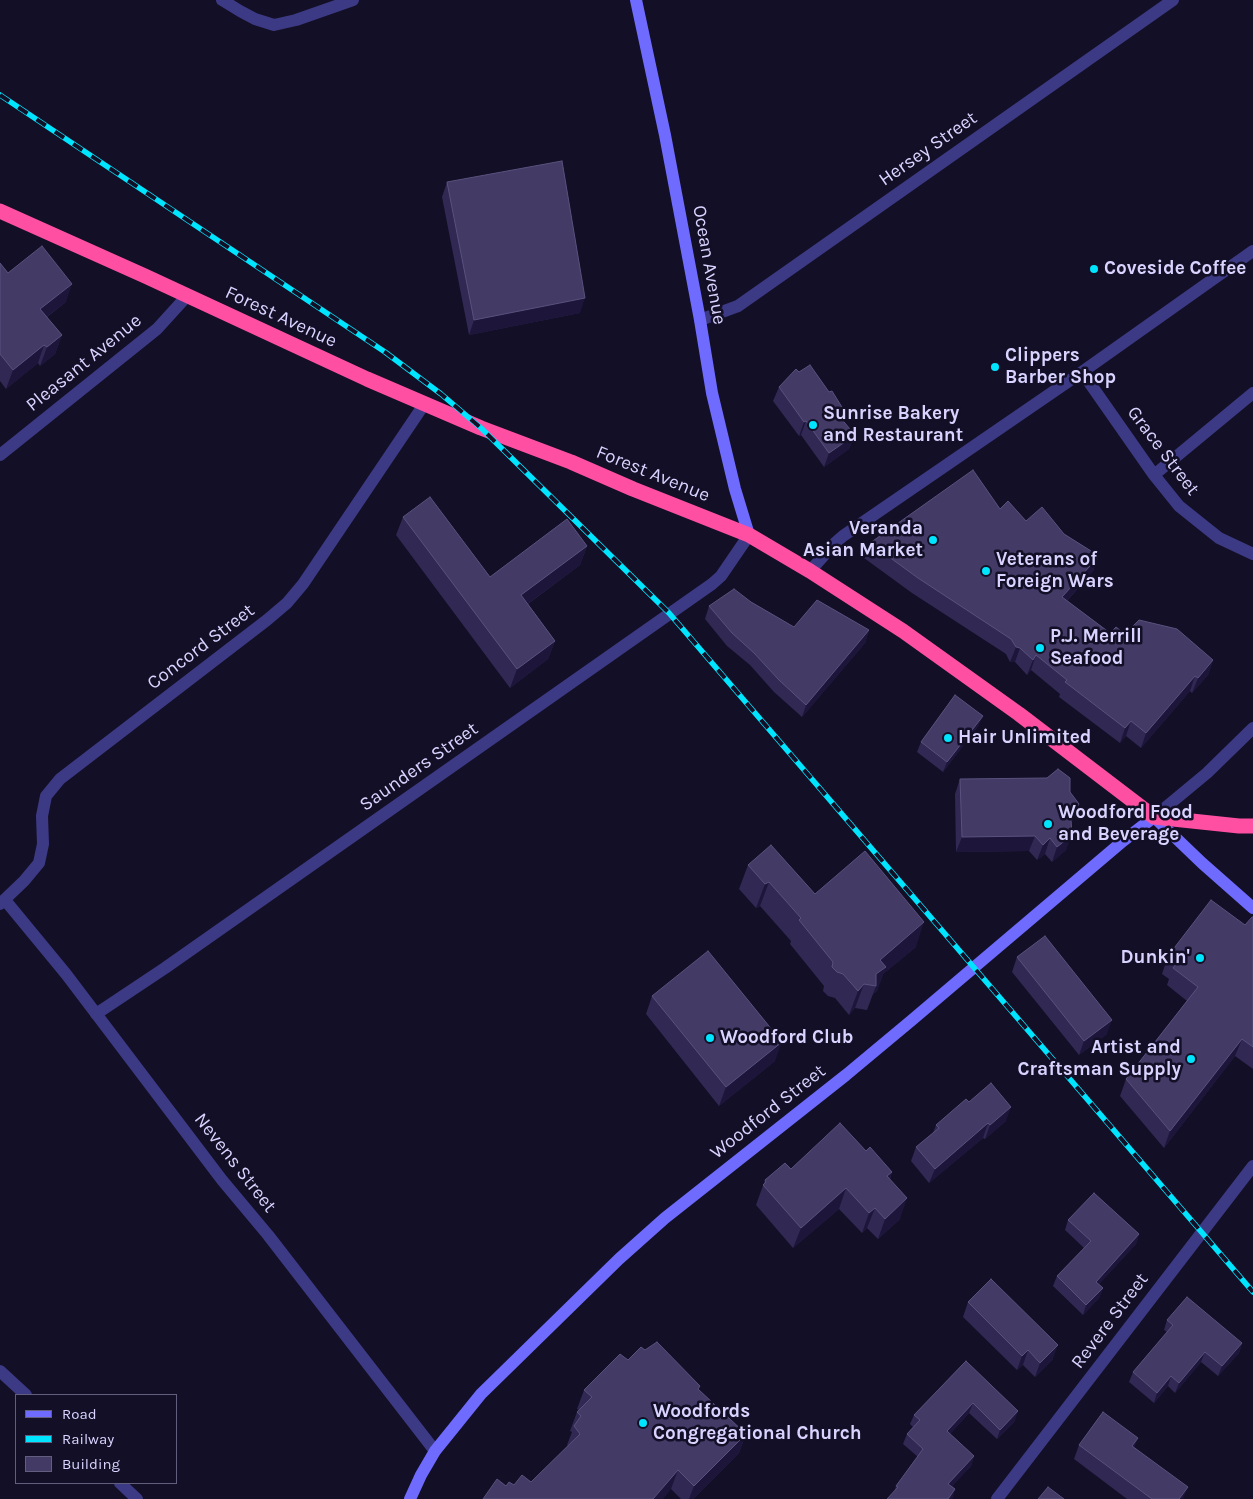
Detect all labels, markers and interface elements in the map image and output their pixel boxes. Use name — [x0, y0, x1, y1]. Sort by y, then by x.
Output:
street label: Hersey Street — [875, 107, 981, 191]
street label: Ocean Avenue — [687, 204, 731, 326]
place label: Coveside Coffee — [1104, 258, 1246, 280]
marker: Coveside Coffee — [1088, 263, 1100, 275]
street label: Forest Avenue — [222, 281, 340, 353]
street label: Pleasant Avenue — [22, 309, 146, 417]
place label: Clippers Barber Shop — [1005, 345, 1116, 389]
marker: Clippers Barber Shop — [989, 361, 1001, 373]
street label: Grace Street — [1122, 402, 1204, 500]
place label: Sunrise Bakery and Restaurant — [823, 403, 963, 447]
marker: Sunrise Bakery and Restaurant — [807, 419, 819, 431]
street label: Forest Avenue — [593, 441, 713, 507]
place label: Veranda Asian Market — [803, 518, 923, 562]
marker: Veranda Asian Market — [927, 534, 939, 546]
place label: Veterans of Foreign Wars — [996, 549, 1114, 593]
marker: Veterans of Foreign Wars — [980, 565, 992, 577]
street label: Concord Street — [143, 599, 259, 695]
place label: P.J. Merrill Seafood — [1050, 626, 1142, 670]
marker: P.J. Merrill Seafood — [1034, 642, 1046, 654]
street label: Saunders Street — [355, 718, 483, 816]
place label: Hair Unlimited — [958, 727, 1091, 749]
marker: Hair Unlimited — [942, 732, 954, 744]
place label: Woodford Food and Beverage — [1058, 802, 1193, 846]
marker: Woodford Food and Beverage — [1042, 818, 1054, 830]
place label: Dunkin' — [1120, 947, 1190, 969]
marker: Dunkin' — [1194, 952, 1206, 964]
place label: Woodford Club — [720, 1027, 853, 1049]
marker: Woodford Club — [704, 1032, 716, 1044]
place label: Artist and Craftsman Supply — [1018, 1037, 1181, 1081]
marker: Artist and Craftsman Supply — [1185, 1053, 1197, 1065]
street label: Woodford Street — [706, 1060, 830, 1164]
street label: Nevens Street — [189, 1109, 281, 1217]
street label: Revere Street — [1067, 1269, 1153, 1373]
legend — [15, 1394, 178, 1484]
place label: Woodfords Congregational Church — [653, 1401, 862, 1445]
text: Road — [62, 1405, 97, 1423]
marker: Woodfords Congregational Church — [637, 1417, 649, 1429]
text: Railway — [62, 1430, 114, 1448]
text: Building — [62, 1455, 120, 1473]

